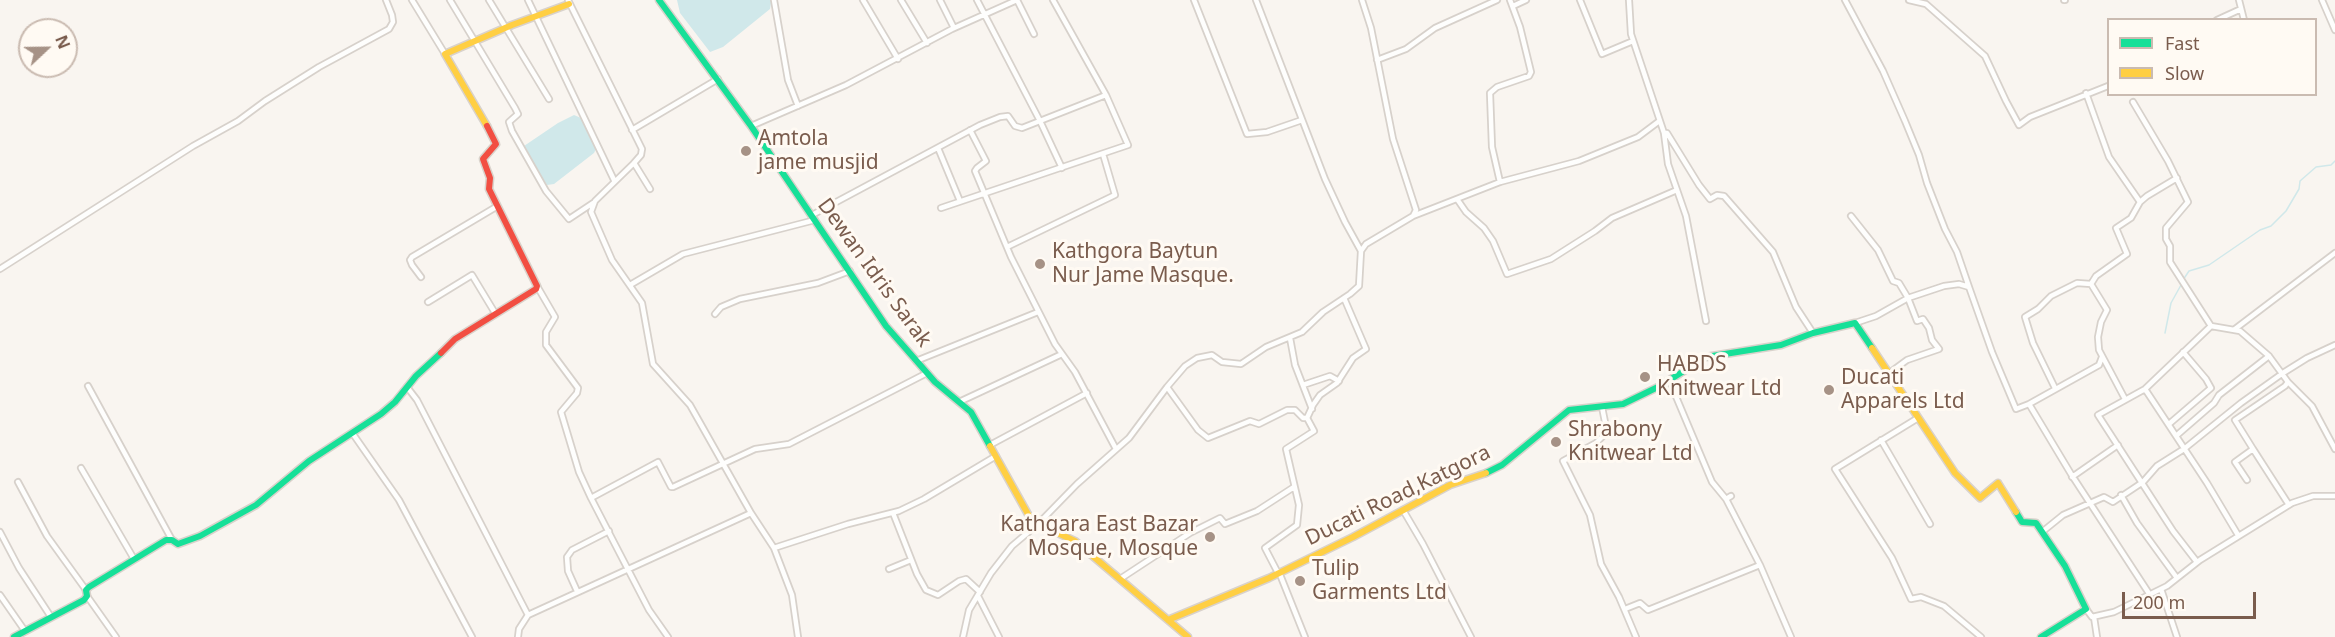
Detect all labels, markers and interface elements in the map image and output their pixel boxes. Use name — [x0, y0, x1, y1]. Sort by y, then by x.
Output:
north arrow — [18, 18, 78, 78]
legend — [2107, 18, 2317, 96]
text: Fast — [2165, 31, 2200, 55]
text: N — [50, 32, 75, 52]
text: Slow — [2165, 61, 2204, 85]
place label: Amtola jame musjid — [758, 126, 879, 176]
marker: Amtola jame musjid — [739, 144, 753, 158]
street label: Dewan Idris Sarak — [812, 194, 936, 352]
place label: Kathgora Baytun Nur Jame Masque. — [1052, 239, 1234, 289]
marker: Kathgora Baytun Nur Jame Masque. — [1033, 257, 1047, 271]
place label: HABDS Knitwear Ltd — [1657, 352, 1782, 402]
place label: Ducati Apparels Ltd — [1841, 365, 1965, 415]
marker: HABDS Knitwear Ltd — [1638, 370, 1652, 384]
marker: Ducati Apparels Ltd — [1822, 383, 1836, 397]
place label: Shrabony Knitwear Ltd — [1568, 417, 1693, 467]
marker: Shrabony Knitwear Ltd — [1549, 435, 1563, 449]
street label: Ducati Road,Katgora — [1301, 440, 1495, 552]
place label: Kathgara East Bazar Mosque, Mosque — [1000, 512, 1198, 562]
marker: Kathgara East Bazar Mosque, Mosque — [1203, 530, 1217, 544]
place label: Tulip Garments Ltd — [1312, 556, 1447, 606]
marker: Tulip Garments Ltd — [1293, 574, 1307, 588]
scale bar — [2125, 580, 2258, 618]
text: 200 m — [2133, 590, 2185, 614]

